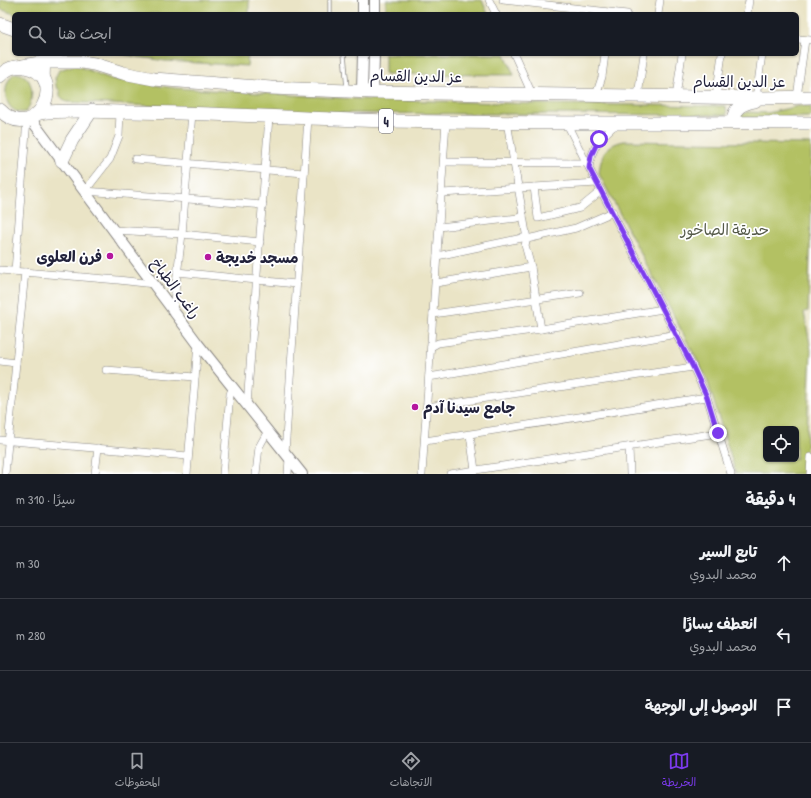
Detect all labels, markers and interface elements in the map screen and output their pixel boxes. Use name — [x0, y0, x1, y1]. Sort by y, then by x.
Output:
search box — [12, 12, 799, 56]
icon: search — [26, 23, 48, 45]
text: ابحث هنا — [58, 23, 112, 44]
street label: عز الدين القسام — [369, 65, 462, 89]
street label: عز الدين القسام — [693, 71, 785, 94]
road number: 4 — [379, 109, 393, 133]
route start — [590, 130, 608, 148]
park label: حديقة الصاخور — [680, 219, 769, 240]
place label: فرن العلوى — [37, 246, 102, 267]
place label: مسجد خديجة — [216, 247, 298, 268]
marker: فرن العلوى — [105, 251, 115, 261]
marker: مسجد خديجة — [203, 252, 213, 262]
street label: راغب الطباخ — [146, 253, 206, 323]
place label: جامع سيدنا آدم — [423, 397, 516, 419]
marker: جامع سيدنا آدم — [410, 402, 420, 412]
route end — [709, 424, 727, 442]
map controls — [763, 426, 799, 462]
button: locate — [763, 426, 799, 462]
text: 4 دقيقة — [745, 487, 795, 510]
text: سيرًا · 310 m — [16, 490, 75, 508]
text: تابع السير — [700, 541, 757, 562]
icon: ahead — [773, 552, 795, 574]
text: 30 m — [16, 554, 40, 572]
text: محمد البدوي — [689, 565, 757, 583]
text: انعطف يسارًا — [683, 613, 757, 634]
icon: left — [773, 624, 795, 646]
text: 280 m — [16, 626, 45, 644]
text: محمد البدوي — [689, 637, 757, 655]
text: الوصول إلى الوجهة — [645, 695, 757, 716]
icon: arrive — [773, 696, 795, 718]
tab: المحفوظات — [115, 750, 160, 792]
tab: الاتجاهات — [390, 750, 432, 792]
tab: الخريطة — [662, 750, 696, 792]

